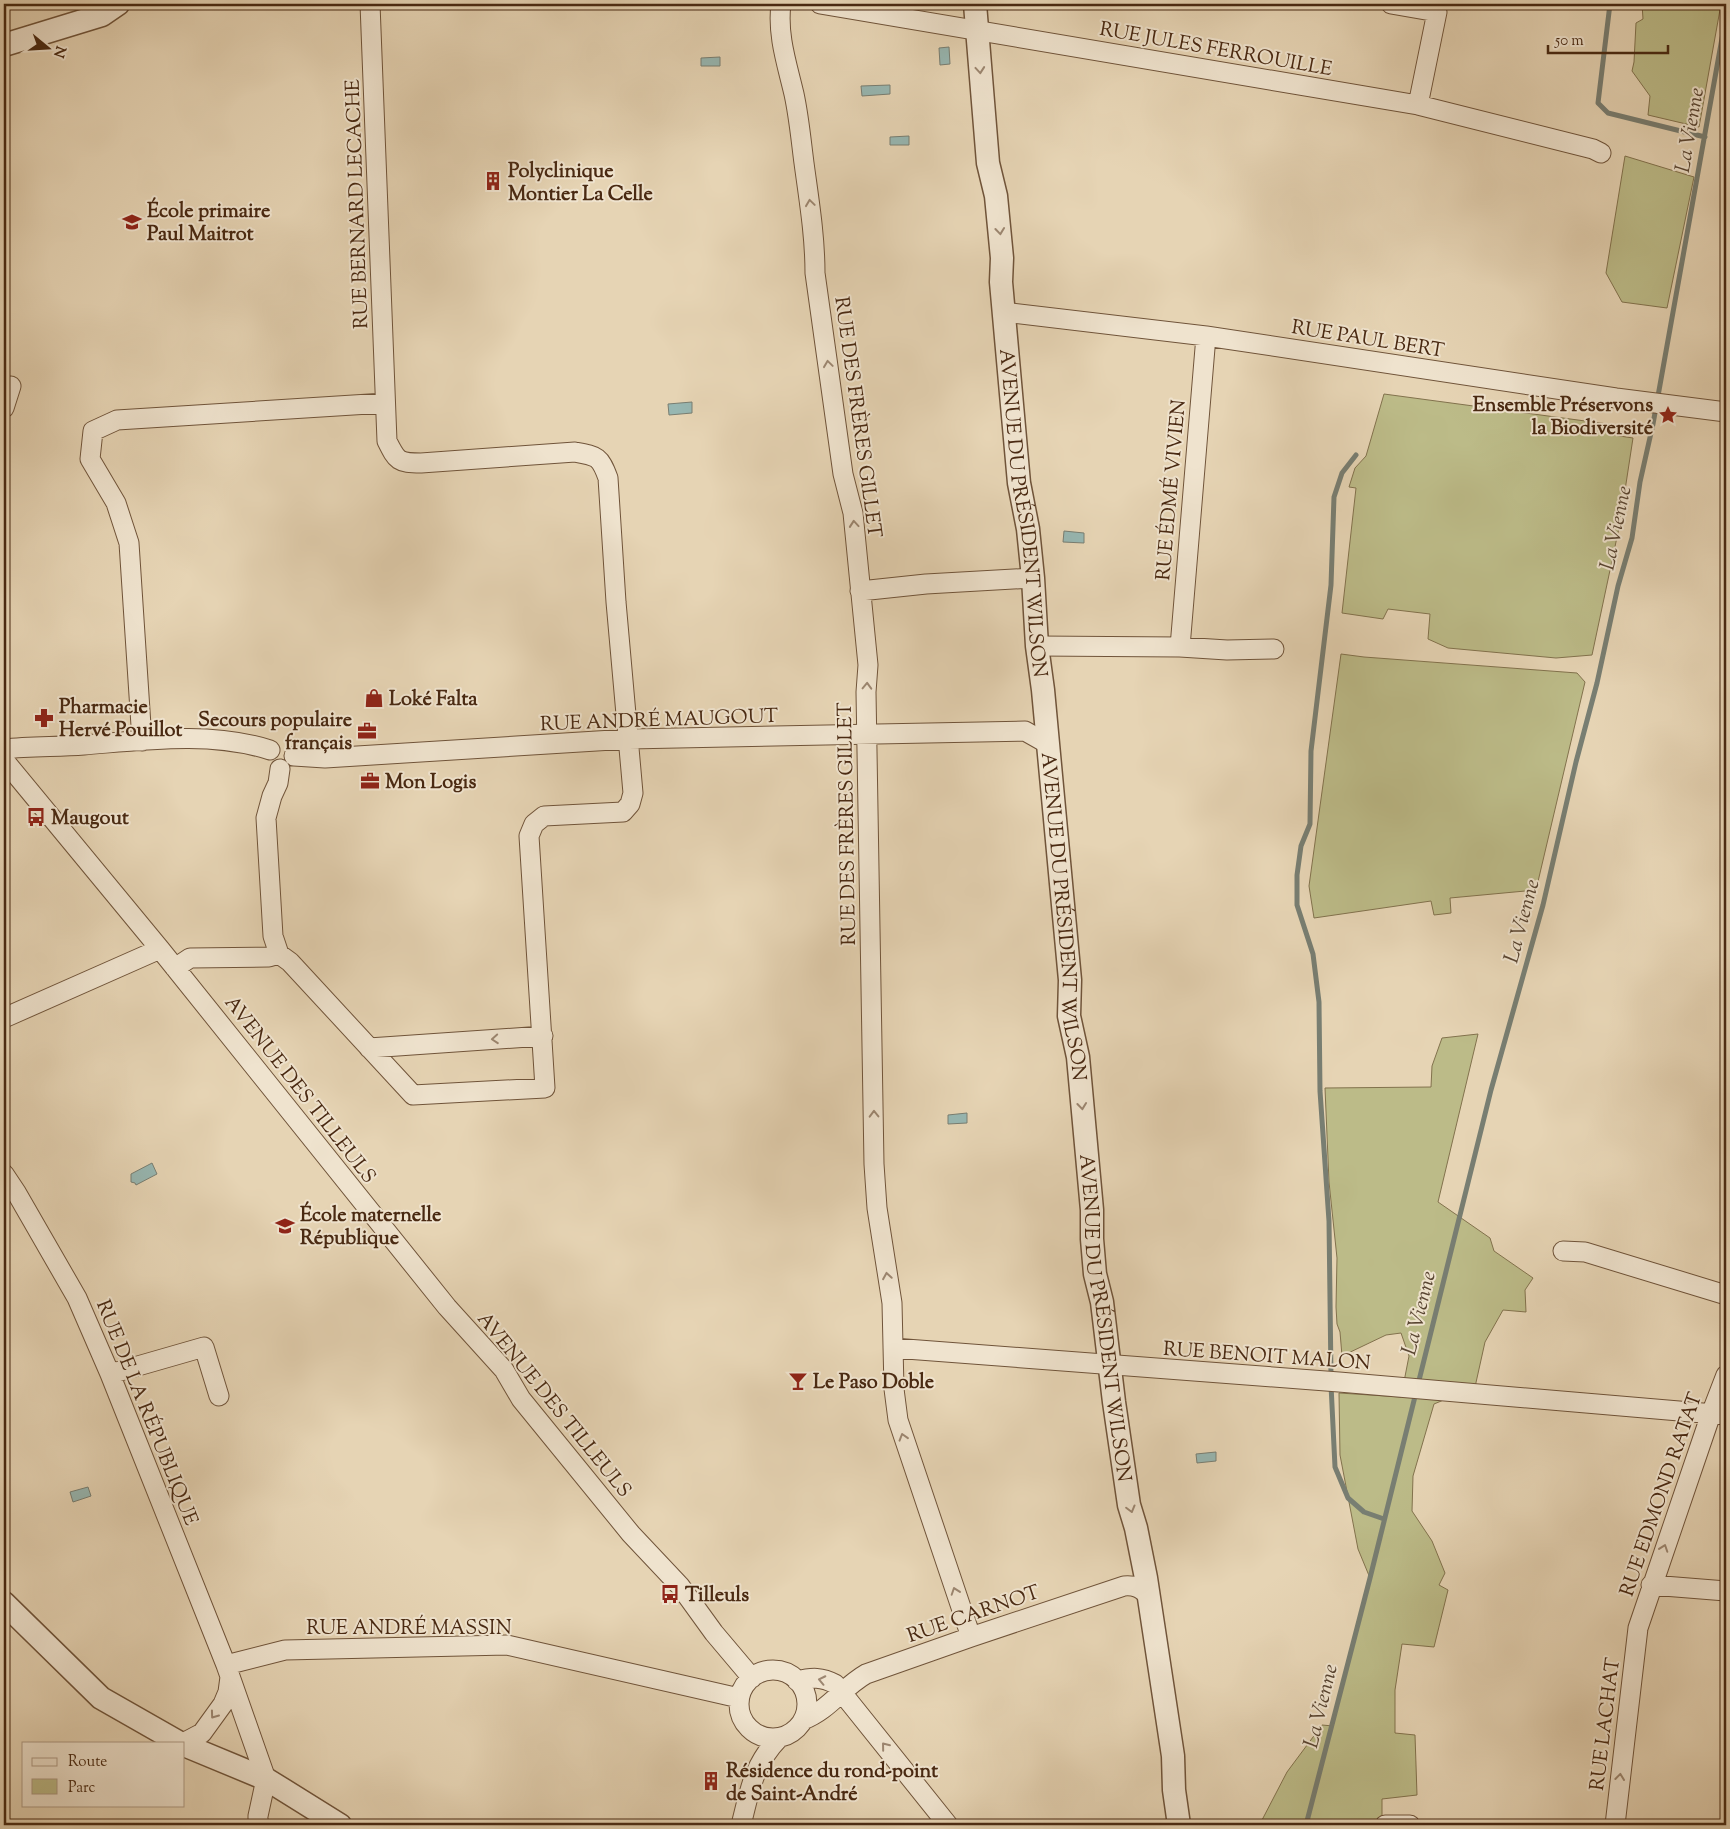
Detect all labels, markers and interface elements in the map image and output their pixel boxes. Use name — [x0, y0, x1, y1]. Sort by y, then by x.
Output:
street label: RUE JULES FERROUILLE — [1097, 16, 1334, 85]
north arrow — [22, 22, 72, 72]
scale bar — [1548, 22, 1668, 54]
text: 50 m — [1554, 31, 1584, 52]
text: N — [47, 43, 70, 60]
one-way arrow — [974, 66, 985, 74]
street label: RUE BERNARD LECACHE — [340, 78, 377, 329]
water label: La Vienne — [1669, 86, 1713, 175]
place label: Polyclinique Montier La Celle — [508, 158, 653, 210]
building icon: Polyclinique Montier La Celle — [482, 170, 504, 192]
place label: École primaire Paul Maitrot — [147, 197, 270, 250]
one-way arrow — [805, 198, 815, 207]
school or university icon: École primaire Paul Maitrot — [121, 211, 143, 233]
one-way arrow — [994, 227, 1005, 235]
street label: RUE DES FRÈRES GILLET — [825, 295, 889, 540]
street label: RUE PAUL BERT — [1289, 314, 1446, 367]
street label: AVENUE DU PRÉSIDENT WILSON — [990, 348, 1053, 680]
one-way arrow — [823, 360, 834, 368]
place label: Ensemble Préservons la Biodiversité — [1473, 392, 1653, 444]
street label: RUE ÉDMÉ VIVIEN — [1149, 398, 1195, 582]
place icon: Ensemble Préservons la Biodiversité — [1657, 404, 1679, 426]
water label: La Vienne — [1593, 483, 1641, 573]
one-way arrow — [848, 520, 859, 528]
one-way arrow — [861, 682, 872, 690]
place label: Loké Falta — [389, 686, 478, 715]
shop icon: Loké Falta — [363, 687, 385, 709]
place label: Pharmacie Hervé Pouillot — [59, 694, 182, 746]
street label: RUE ANDRÉ MAUGOUT — [540, 702, 779, 740]
street label: RUE DES FRÈRES GILLET — [831, 702, 865, 946]
pharmacy icon: Pharmacie Hervé Pouillot — [33, 707, 55, 729]
place label: Secours populaire français — [198, 707, 352, 759]
office icon: Secours populaire français — [356, 720, 378, 742]
street label: AVENUE DU PRÉSIDENT WILSON — [1032, 751, 1092, 1082]
place label: Mon Logis — [385, 769, 477, 798]
office icon: Mon Logis — [359, 770, 381, 792]
place label: Maugout — [51, 805, 129, 834]
bus stop icon: Maugout — [25, 806, 47, 828]
water label: La Vienne — [1497, 876, 1549, 967]
street label: AVENUE DES TILLEULS — [216, 990, 382, 1191]
one-way arrow — [490, 1034, 498, 1045]
one-way arrow — [1076, 1102, 1087, 1110]
one-way arrow — [868, 1110, 879, 1118]
street label: AVENUE DU PRÉSIDENT WILSON — [1070, 1153, 1137, 1484]
place label: École maternelle République — [300, 1201, 441, 1254]
school or university icon: École maternelle République — [274, 1215, 296, 1237]
water label: La Vienne — [1395, 1268, 1445, 1359]
one-way arrow — [883, 1271, 893, 1280]
street label: RUE DE LA RÉPUBLIQUE — [87, 1295, 205, 1530]
street label: AVENUE DES TILLEULS — [469, 1307, 637, 1505]
street label: RUE BENOIT MALON — [1162, 1336, 1372, 1379]
place label: Le Paso Doble — [813, 1369, 934, 1398]
bar icon: Le Paso Doble — [787, 1370, 809, 1392]
street label: RUE EDMOND RATAT — [1614, 1389, 1711, 1601]
one-way arrow — [898, 1433, 908, 1441]
one-way arrow — [1125, 1505, 1136, 1514]
one-way arrow — [1658, 1545, 1668, 1553]
street label: RUE CARNOT — [903, 1579, 1044, 1652]
place label: Tilleuls — [685, 1582, 749, 1611]
bus stop icon: Tilleuls — [659, 1583, 681, 1605]
one-way arrow — [951, 1587, 961, 1595]
street label: RUE ANDRÉ MASSIN — [306, 1614, 512, 1644]
street label: RUE LACHAT — [1584, 1656, 1629, 1792]
water label: La Vienne — [1297, 1661, 1347, 1752]
one-way arrow — [817, 1675, 826, 1686]
one-way arrow — [211, 1710, 220, 1719]
legend — [22, 1742, 185, 1806]
one-way arrow — [882, 1743, 890, 1752]
text: Route — [68, 1752, 107, 1773]
place label: Résidence du rond-point de Saint-André — [726, 1758, 938, 1810]
building icon: Résidence du rond-point de Saint-André — [700, 1770, 722, 1792]
one-way arrow — [1614, 1773, 1625, 1781]
text: Parc — [68, 1778, 96, 1799]

